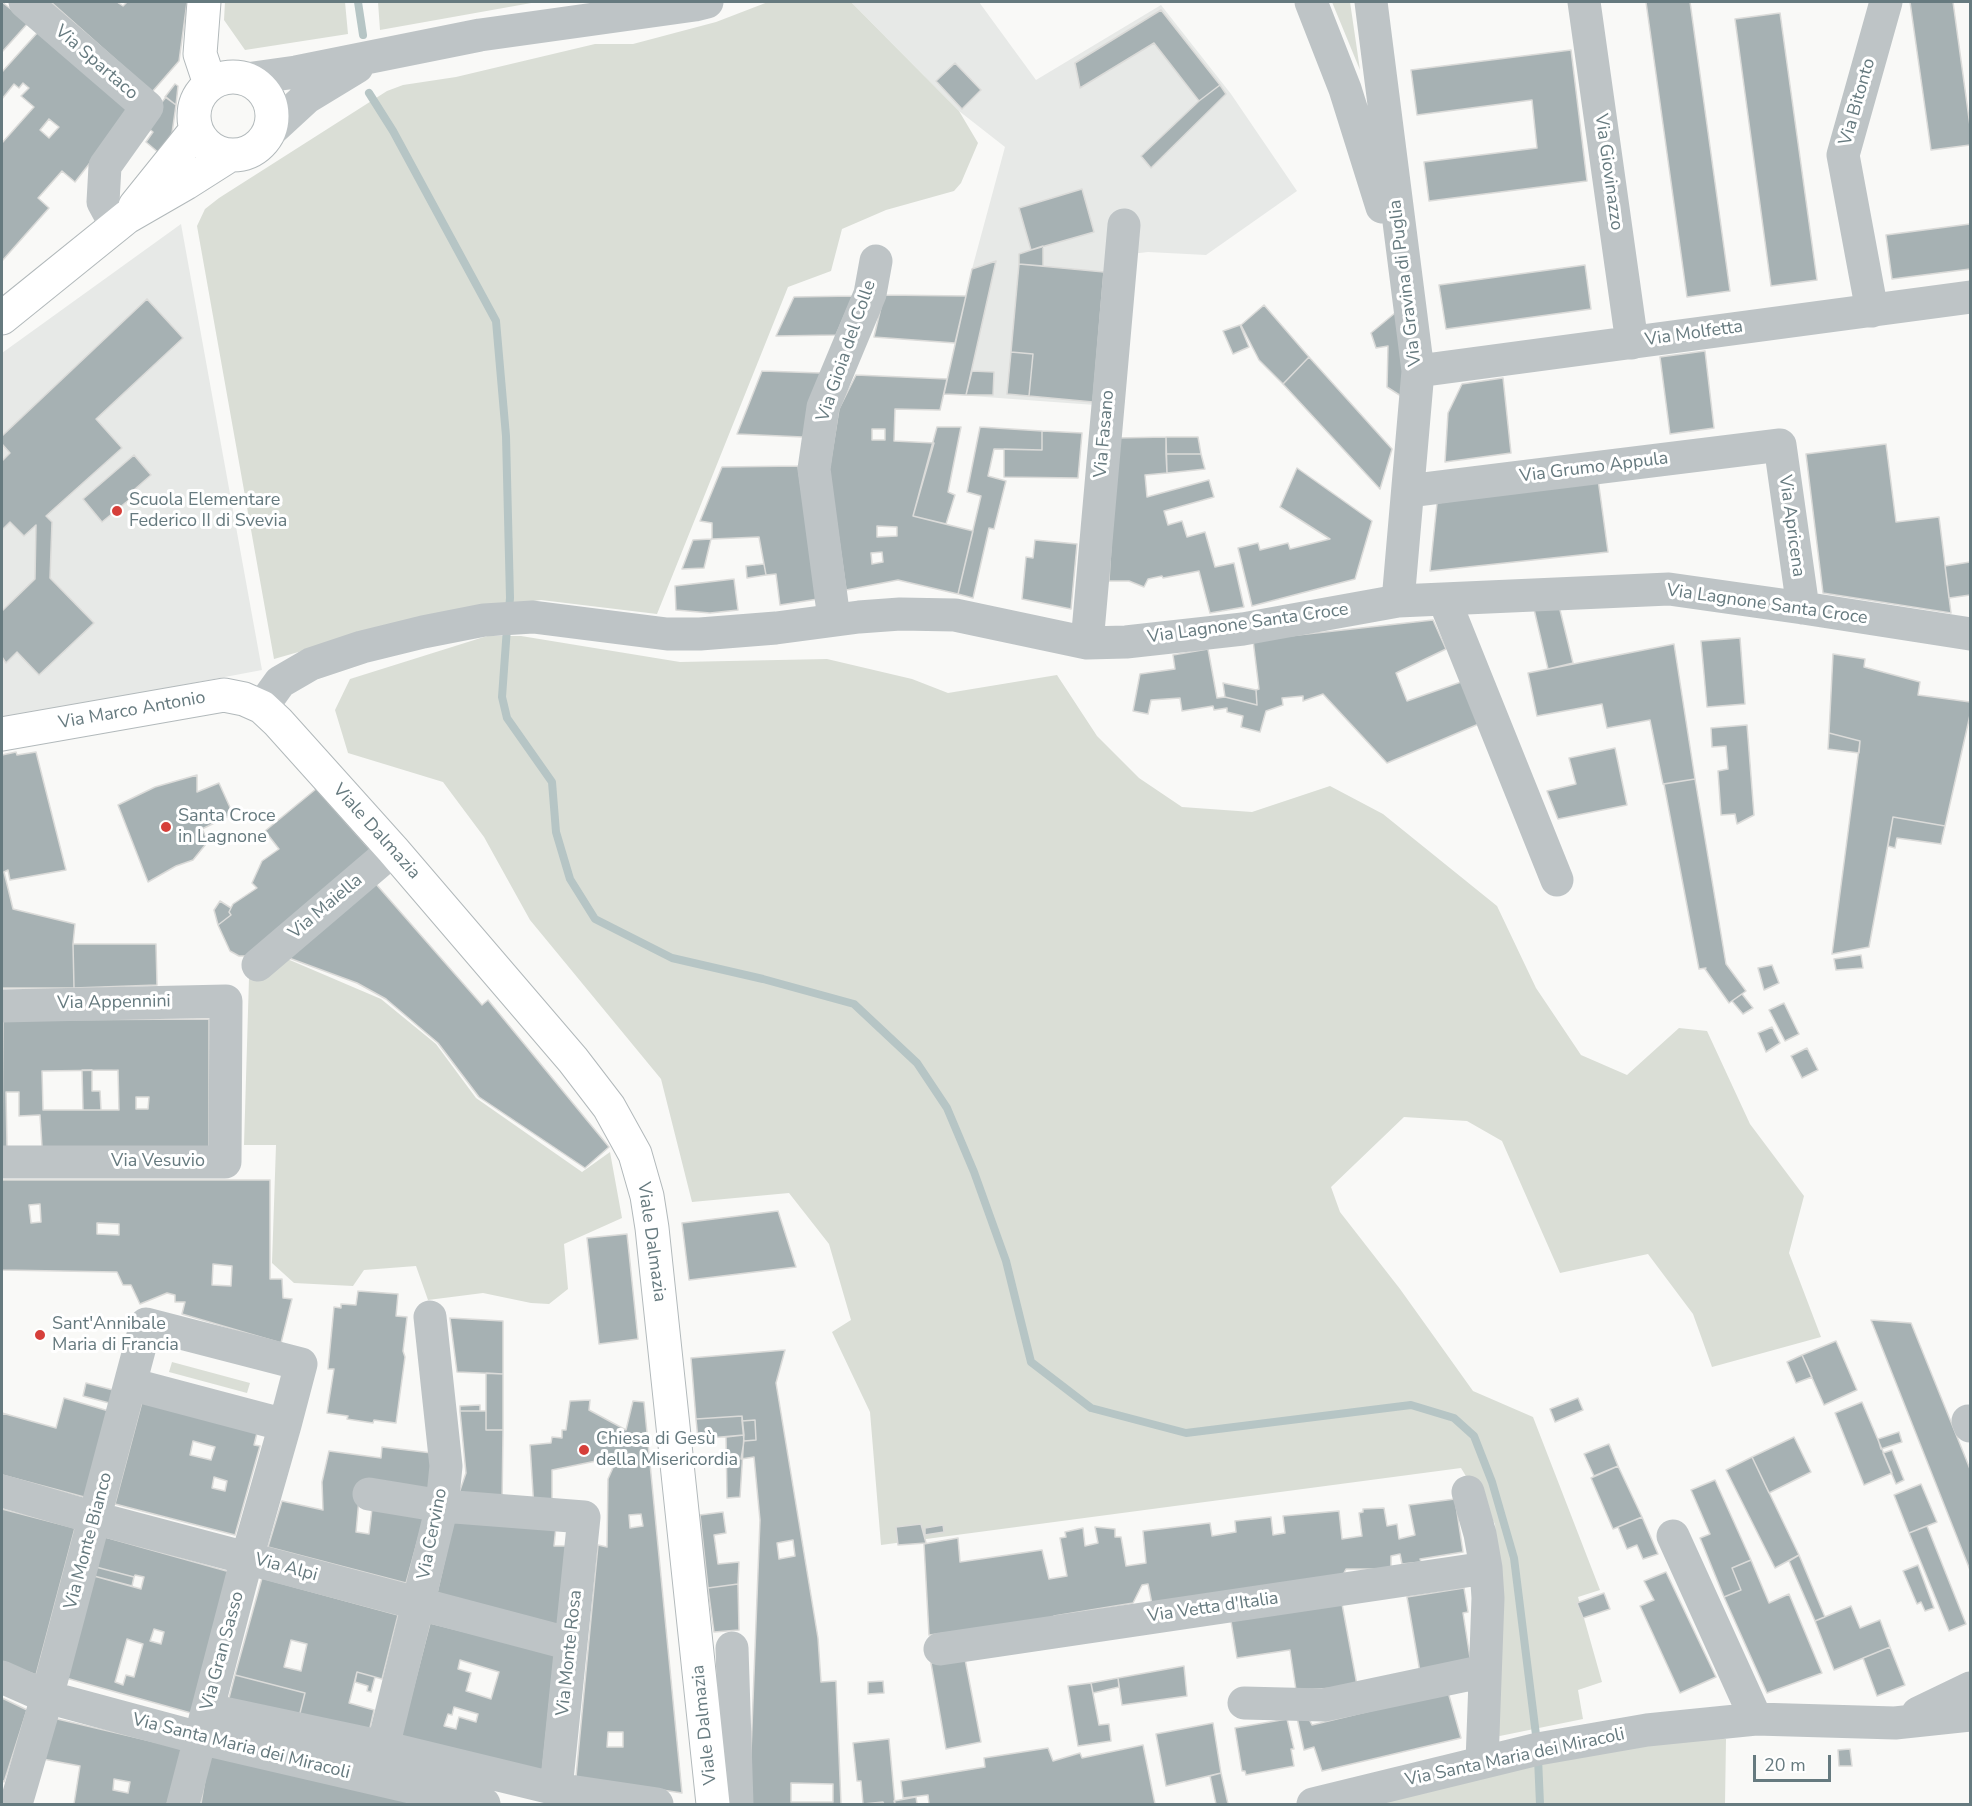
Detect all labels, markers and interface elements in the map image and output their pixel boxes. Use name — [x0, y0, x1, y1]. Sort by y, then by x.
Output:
street label: Via Spartaco — [50, 21, 142, 105]
street label: Via Bitonto — [1835, 56, 1881, 148]
street label: Via Giovinazzo — [1589, 112, 1627, 232]
street label: Via Gravina di Puglia — [1385, 198, 1427, 368]
street label: Via Gioia del Colle — [813, 278, 881, 424]
street label: Via Molfetta — [1644, 316, 1744, 352]
street label: Via Fasano — [1090, 389, 1120, 479]
street label: Via Grumo Appula — [1519, 448, 1669, 488]
street label: Via Apricena — [1773, 474, 1809, 578]
place label: Scuola Elementare Federico II di Svevia — [129, 490, 287, 532]
marker: Scuola Elementare Federico II di Svevia — [110, 504, 124, 518]
street label: Via Lagnone Santa Croce — [1665, 580, 1869, 630]
street label: Via Lagnone Santa Croce — [1146, 599, 1350, 649]
street label: Via Marco Antonio — [57, 687, 207, 735]
street label: Viale Dalmazia — [328, 780, 424, 884]
place label: Santa Croce in Lagnone — [178, 806, 275, 848]
marker: Santa Croce in Lagnone — [159, 820, 173, 834]
street label: Via Maiella — [285, 870, 367, 944]
street label: Via Appennini — [57, 991, 171, 1015]
street label: Via Vesuvio — [111, 1151, 205, 1173]
street label: Viale Dalmazia — [632, 1181, 670, 1303]
place label: Sant'Annibale Maria di Francia — [52, 1314, 179, 1356]
marker: Sant'Annibale Maria di Francia — [33, 1328, 47, 1342]
place label: Chiesa di Gesù della Misericordia — [596, 1429, 738, 1472]
marker: Chiesa di Gesù della Misericordia — [577, 1443, 591, 1457]
street label: Via Monte Bianco — [60, 1470, 118, 1612]
street label: Via Cervino — [414, 1487, 452, 1581]
street label: Via Alpi — [252, 1549, 320, 1587]
street label: Via Vetta d'Italia — [1146, 1588, 1280, 1628]
street label: Via Gran Sasso — [197, 1589, 249, 1713]
street label: Via Monte Rosa — [553, 1589, 587, 1717]
street label: Viale Dalmazia — [688, 1664, 722, 1786]
street label: Via Santa Maria dei Miracoli — [130, 1709, 352, 1785]
street label: Via Santa Maria dei Miracoli — [1403, 1724, 1627, 1792]
scale bar — [1756, 1743, 1834, 1781]
text: 20 m — [1764, 1753, 1806, 1777]

